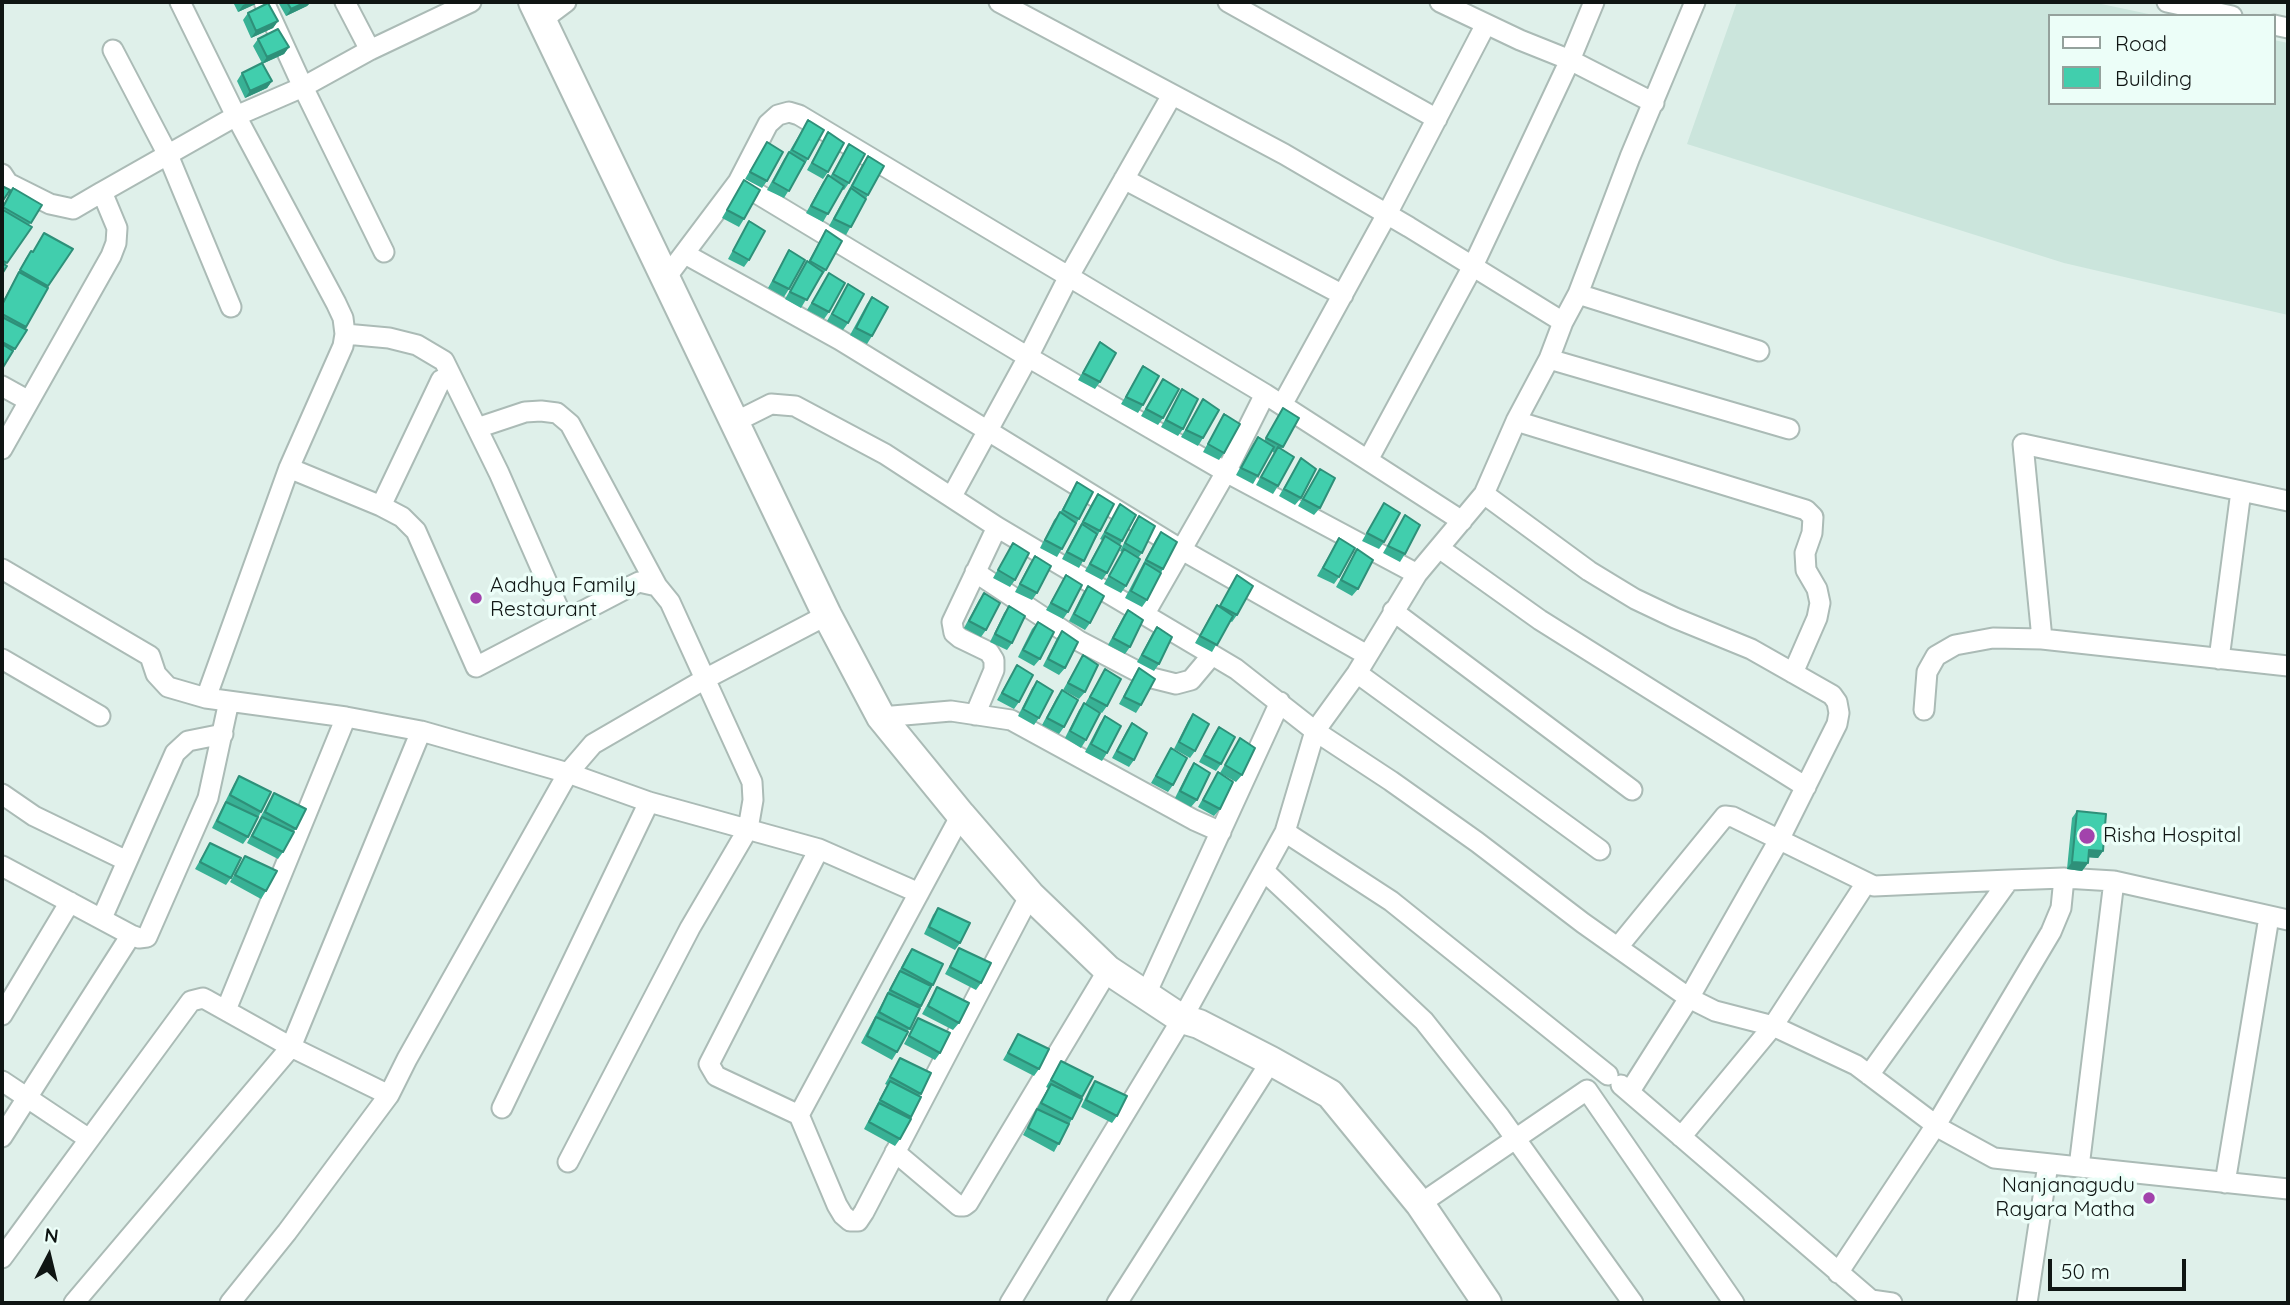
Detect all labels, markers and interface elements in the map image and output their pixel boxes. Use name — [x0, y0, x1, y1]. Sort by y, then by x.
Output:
legend — [2048, 14, 2276, 105]
text: Road — [2115, 30, 2167, 56]
text: Building — [2115, 65, 2192, 91]
place label: Aadhya Family Restaurant — [490, 573, 636, 623]
marker: Aadhya Family Restaurant — [468, 590, 484, 606]
place label: Risha Hospital — [2103, 823, 2241, 849]
marker: Risha Hospital — [2077, 826, 2097, 846]
place label: Nanjanagudu Rayara Matha — [1995, 1173, 2135, 1223]
marker: Nanjanagudu Rayara Matha — [2141, 1190, 2157, 1206]
north arrow — [14, 1221, 84, 1291]
text: N — [43, 1222, 60, 1248]
scale bar — [2052, 1246, 2190, 1290]
text: 50 m — [2061, 1258, 2110, 1284]

